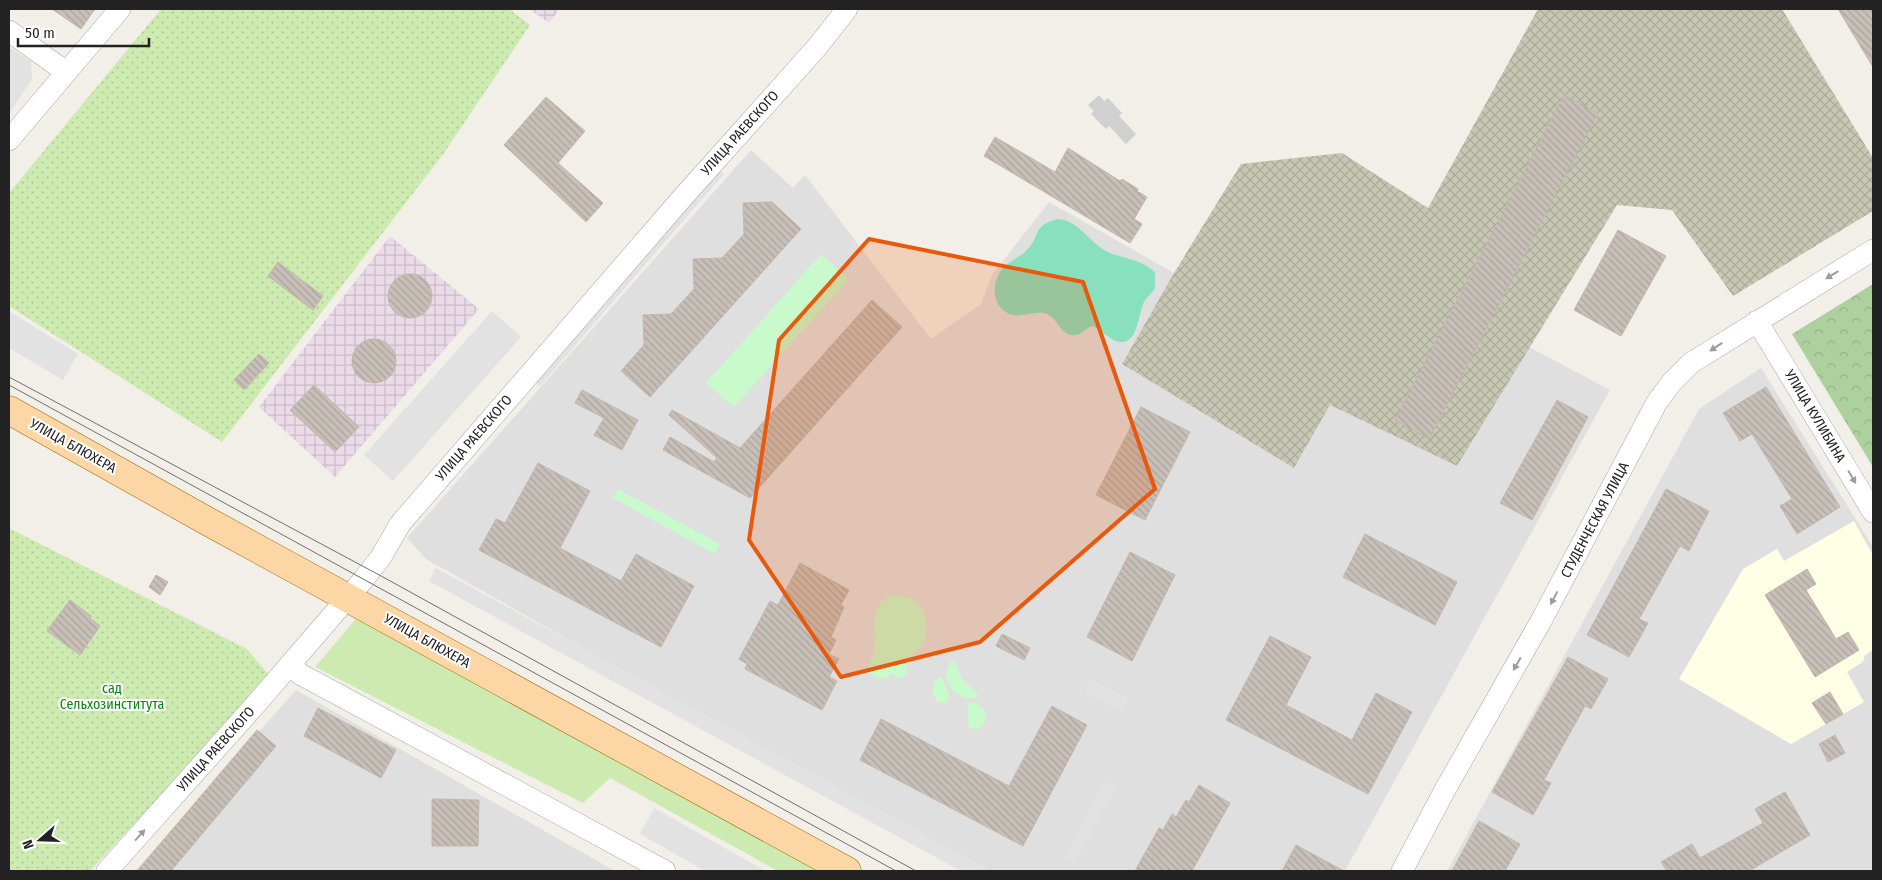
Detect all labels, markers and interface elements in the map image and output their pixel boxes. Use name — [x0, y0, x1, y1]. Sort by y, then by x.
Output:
scale bar — [18, 15, 149, 47]
text: 50 m — [25, 24, 55, 42]
street label: УЛИЦА РАЕВСКОГО — [697, 87, 783, 180]
one-way arrow — [1825, 271, 1838, 280]
one-way arrow — [1709, 343, 1722, 352]
street label: УЛИЦА КУЛИБИНА — [1780, 366, 1850, 466]
street label: УЛИЦА РАЕВСКОГО — [431, 392, 516, 485]
street label: УЛИЦА БЛЮХЕРА — [26, 415, 120, 477]
street label: СТУДЕНЧЕСКАЯ УЛИЦА — [1557, 459, 1633, 581]
one-way arrow — [1847, 471, 1857, 484]
one-way arrow — [1550, 590, 1558, 605]
street label: УЛИЦА БЛЮХЕРА — [380, 610, 474, 672]
one-way arrow — [1513, 656, 1521, 671]
park label: сад Сельхозинститута — [60, 680, 164, 713]
street label: УЛИЦА РАЕВСКОГО — [173, 703, 259, 796]
north arrow — [15, 815, 65, 865]
one-way arrow — [134, 829, 145, 842]
text: N — [19, 837, 38, 851]

